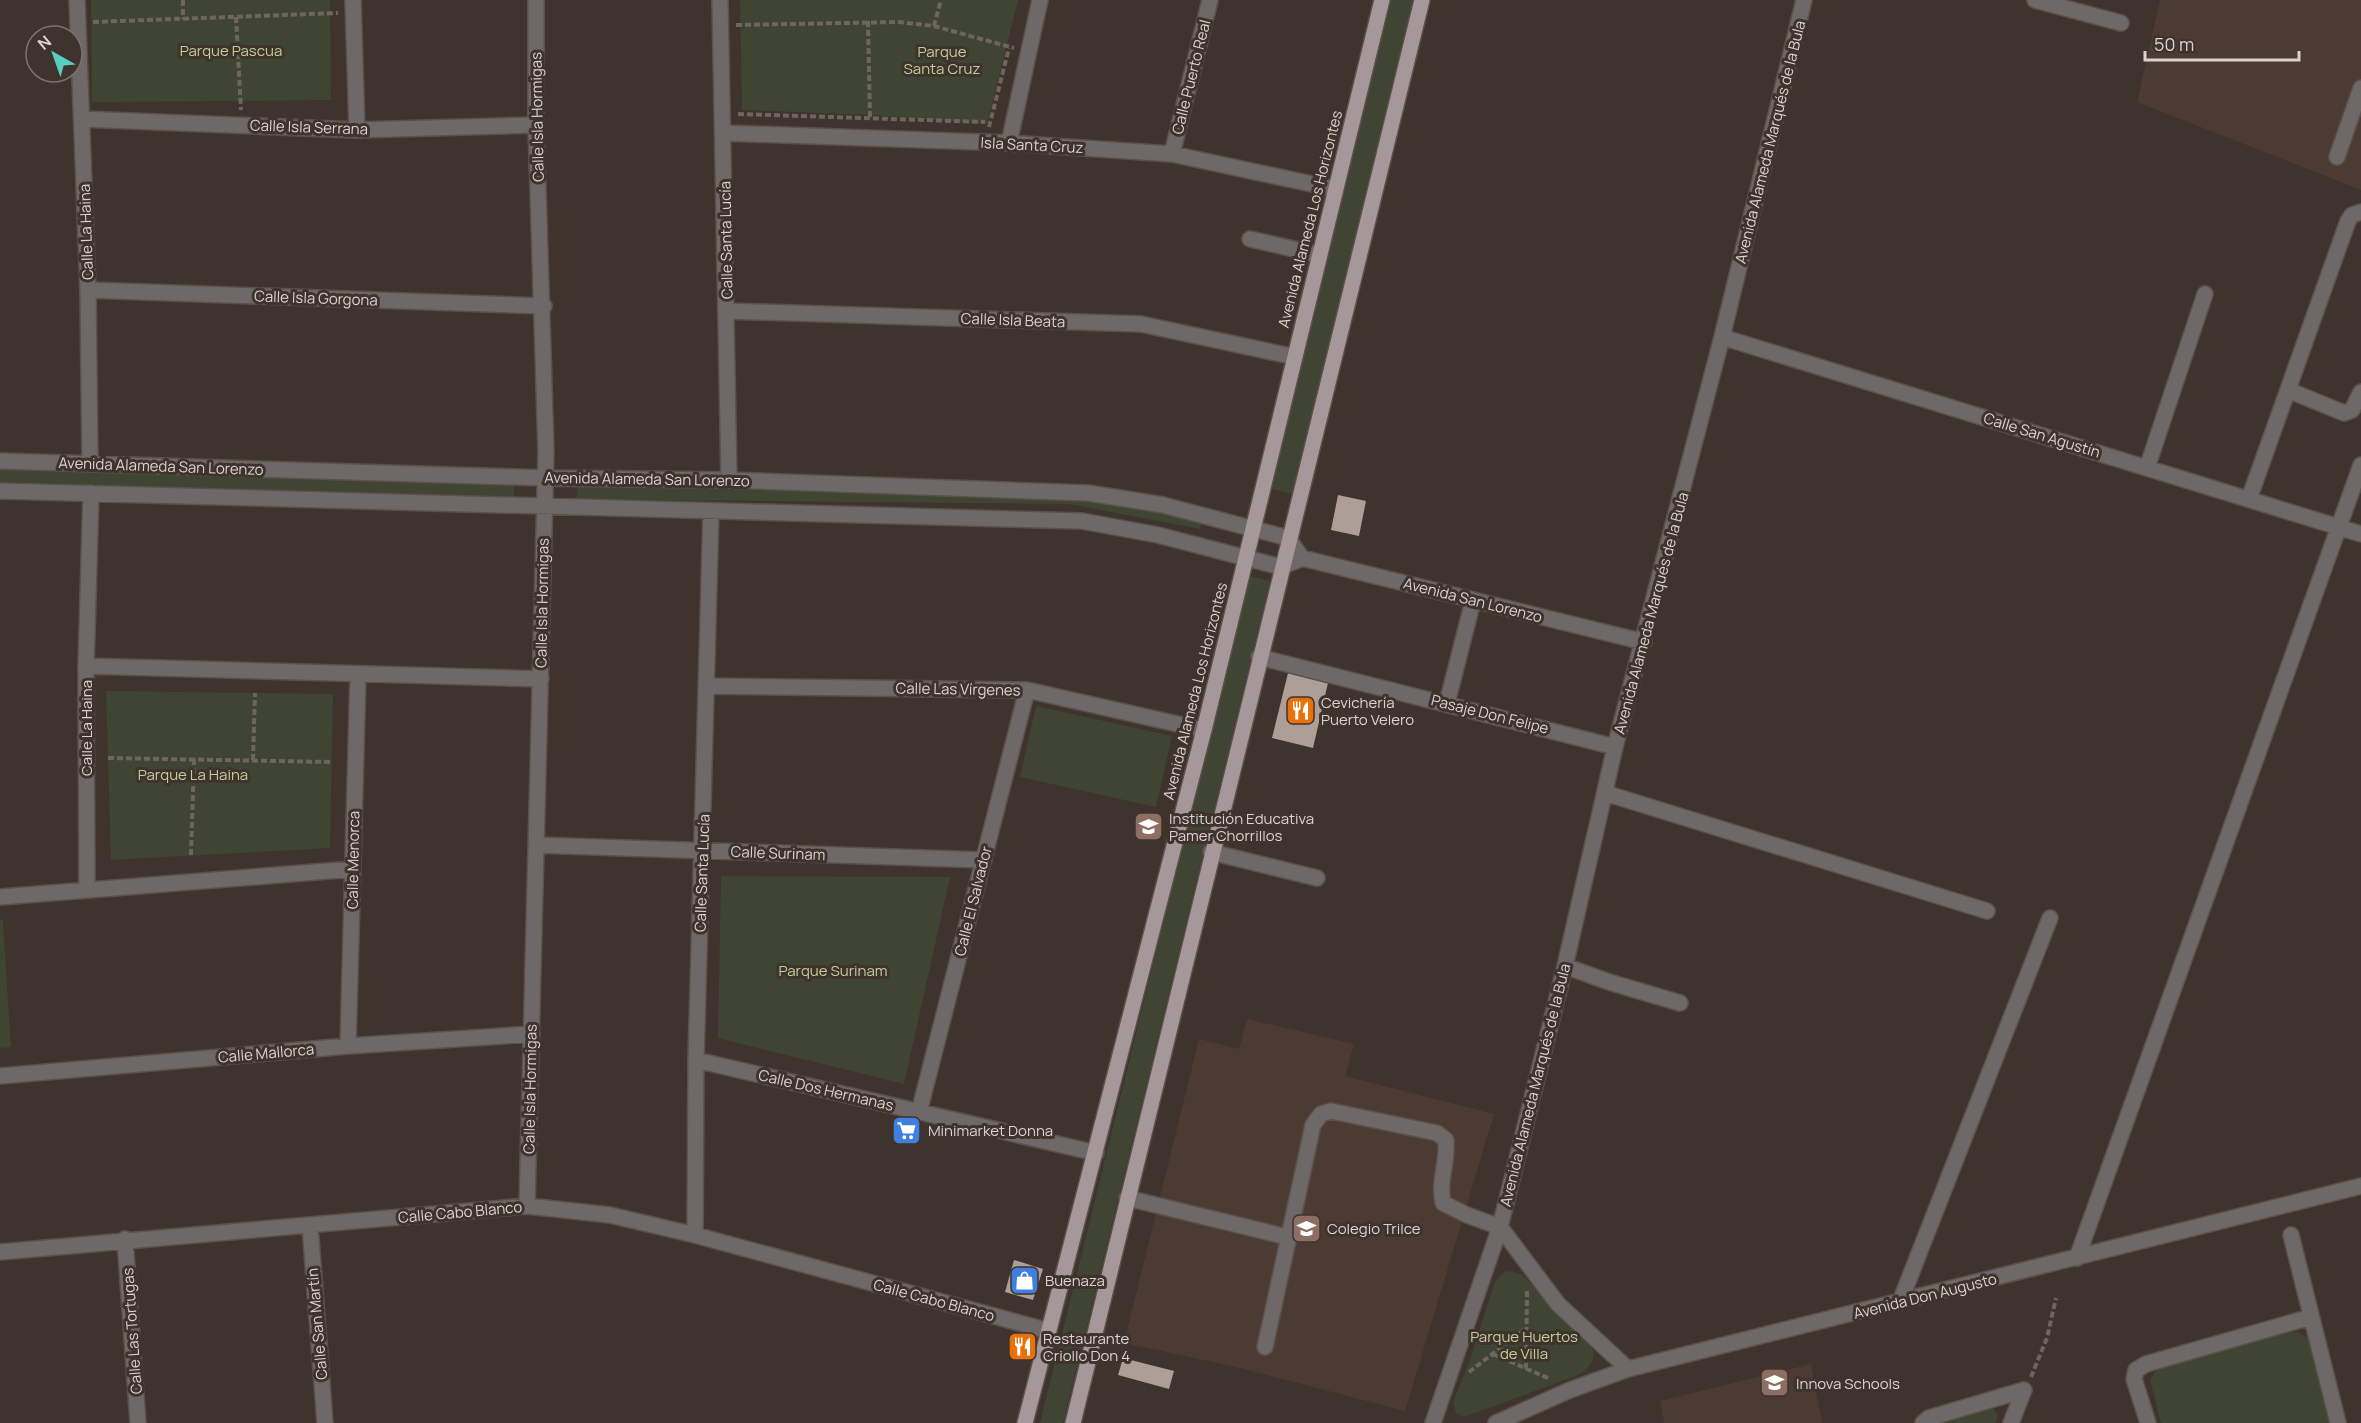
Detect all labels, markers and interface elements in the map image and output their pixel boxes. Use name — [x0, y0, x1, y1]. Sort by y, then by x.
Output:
street label: Calle Puerto Real — [1167, 17, 1215, 137]
street label: Avenida Alameda Marqués de la Bula — [1730, 18, 1810, 266]
north arrow — [24, 24, 84, 84]
scale bar — [2145, 24, 2300, 62]
text: N — [33, 30, 56, 55]
text: 50 m — [2154, 32, 2194, 56]
park label: Parque Pascua — [180, 40, 282, 61]
park label: Parque Santa Cruz — [904, 41, 980, 79]
street label: Calle Isla Hormigas — [525, 52, 549, 182]
street label: Avenida Alameda Los Horizontes — [1273, 108, 1347, 330]
street label: Calle Isla Serrana — [250, 114, 368, 140]
street label: Isla Santa Cruz — [980, 132, 1084, 158]
street label: Calle Santa Lucía — [714, 181, 738, 299]
street label: Calle La Haina — [74, 184, 98, 280]
street label: Calle Isla Gorgona — [254, 285, 378, 311]
street label: Calle Isla Beata — [960, 308, 1066, 332]
street label: Calle San Agustín — [1981, 407, 2103, 463]
street label: Avenida Alameda San Lorenzo — [58, 452, 264, 480]
street label: Avenida Alameda San Lorenzo — [544, 467, 750, 491]
street label: Avenida Alameda Marqués de la Bula — [1609, 490, 1693, 736]
street label: Calle Isla Hormigas — [530, 538, 554, 668]
street label: Avenida San Lorenzo — [1401, 573, 1545, 627]
street label: Avenida Alameda Los Horizontes — [1158, 580, 1232, 802]
street label: Calle Las Vírgenes — [895, 677, 1021, 701]
street label: Calle La Haina — [76, 680, 97, 776]
street label: Pasaje Don Felipe — [1429, 689, 1551, 739]
place label: Cevichería Puerto Velero — [1321, 692, 1414, 730]
restaurant icon: Cevichería Puerto Velero — [1284, 695, 1316, 727]
park label: Parque La Haina — [138, 764, 248, 785]
place label: Institución Educativa Pamer Chorrillos — [1169, 808, 1314, 846]
street label: Calle Menorca — [342, 811, 364, 909]
school or university icon: Institución Educativa Pamer Chorrillos — [1132, 811, 1164, 843]
street label: Calle Santa Lucía — [689, 814, 715, 932]
street label: Calle Surinam — [730, 841, 826, 865]
street label: Calle El Salvador — [949, 843, 997, 958]
park label: Parque Surinam — [778, 960, 888, 981]
street label: Avenida Alameda Marqués de la Bula — [1495, 961, 1575, 1209]
street label: Calle Isla Hormigas — [518, 1024, 542, 1154]
street label: Calle Mallorca — [217, 1038, 315, 1068]
street label: Calle Dos Hermanas — [756, 1064, 896, 1116]
supermarket icon: Minimarket Donna — [891, 1114, 923, 1146]
place label: Minimarket Donna — [928, 1120, 1053, 1141]
street label: Calle Cabo Blanco — [397, 1196, 523, 1228]
school or university icon: Colegio Trilce — [1290, 1212, 1322, 1244]
place label: Colegio Trilce — [1327, 1218, 1421, 1239]
shop icon: Buenaza — [1008, 1264, 1040, 1296]
street label: Calle Las Tortugas — [117, 1267, 147, 1395]
street label: Calle San Martín — [302, 1267, 332, 1381]
street label: Avenida Don Augusto — [1851, 1268, 1999, 1324]
place label: Buenaza — [1045, 1270, 1105, 1291]
street label: Calle Cabo Blanco — [871, 1274, 997, 1326]
park label: Parque Huertos de Villa — [1470, 1326, 1578, 1364]
place label: Restaurante Criollo Don 4 — [1043, 1328, 1130, 1366]
restaurant icon: Restaurante Criollo Don 4 — [1006, 1331, 1038, 1363]
school or university icon: Innova Schools — [1759, 1367, 1791, 1399]
place label: Innova Schools — [1796, 1373, 1900, 1394]

